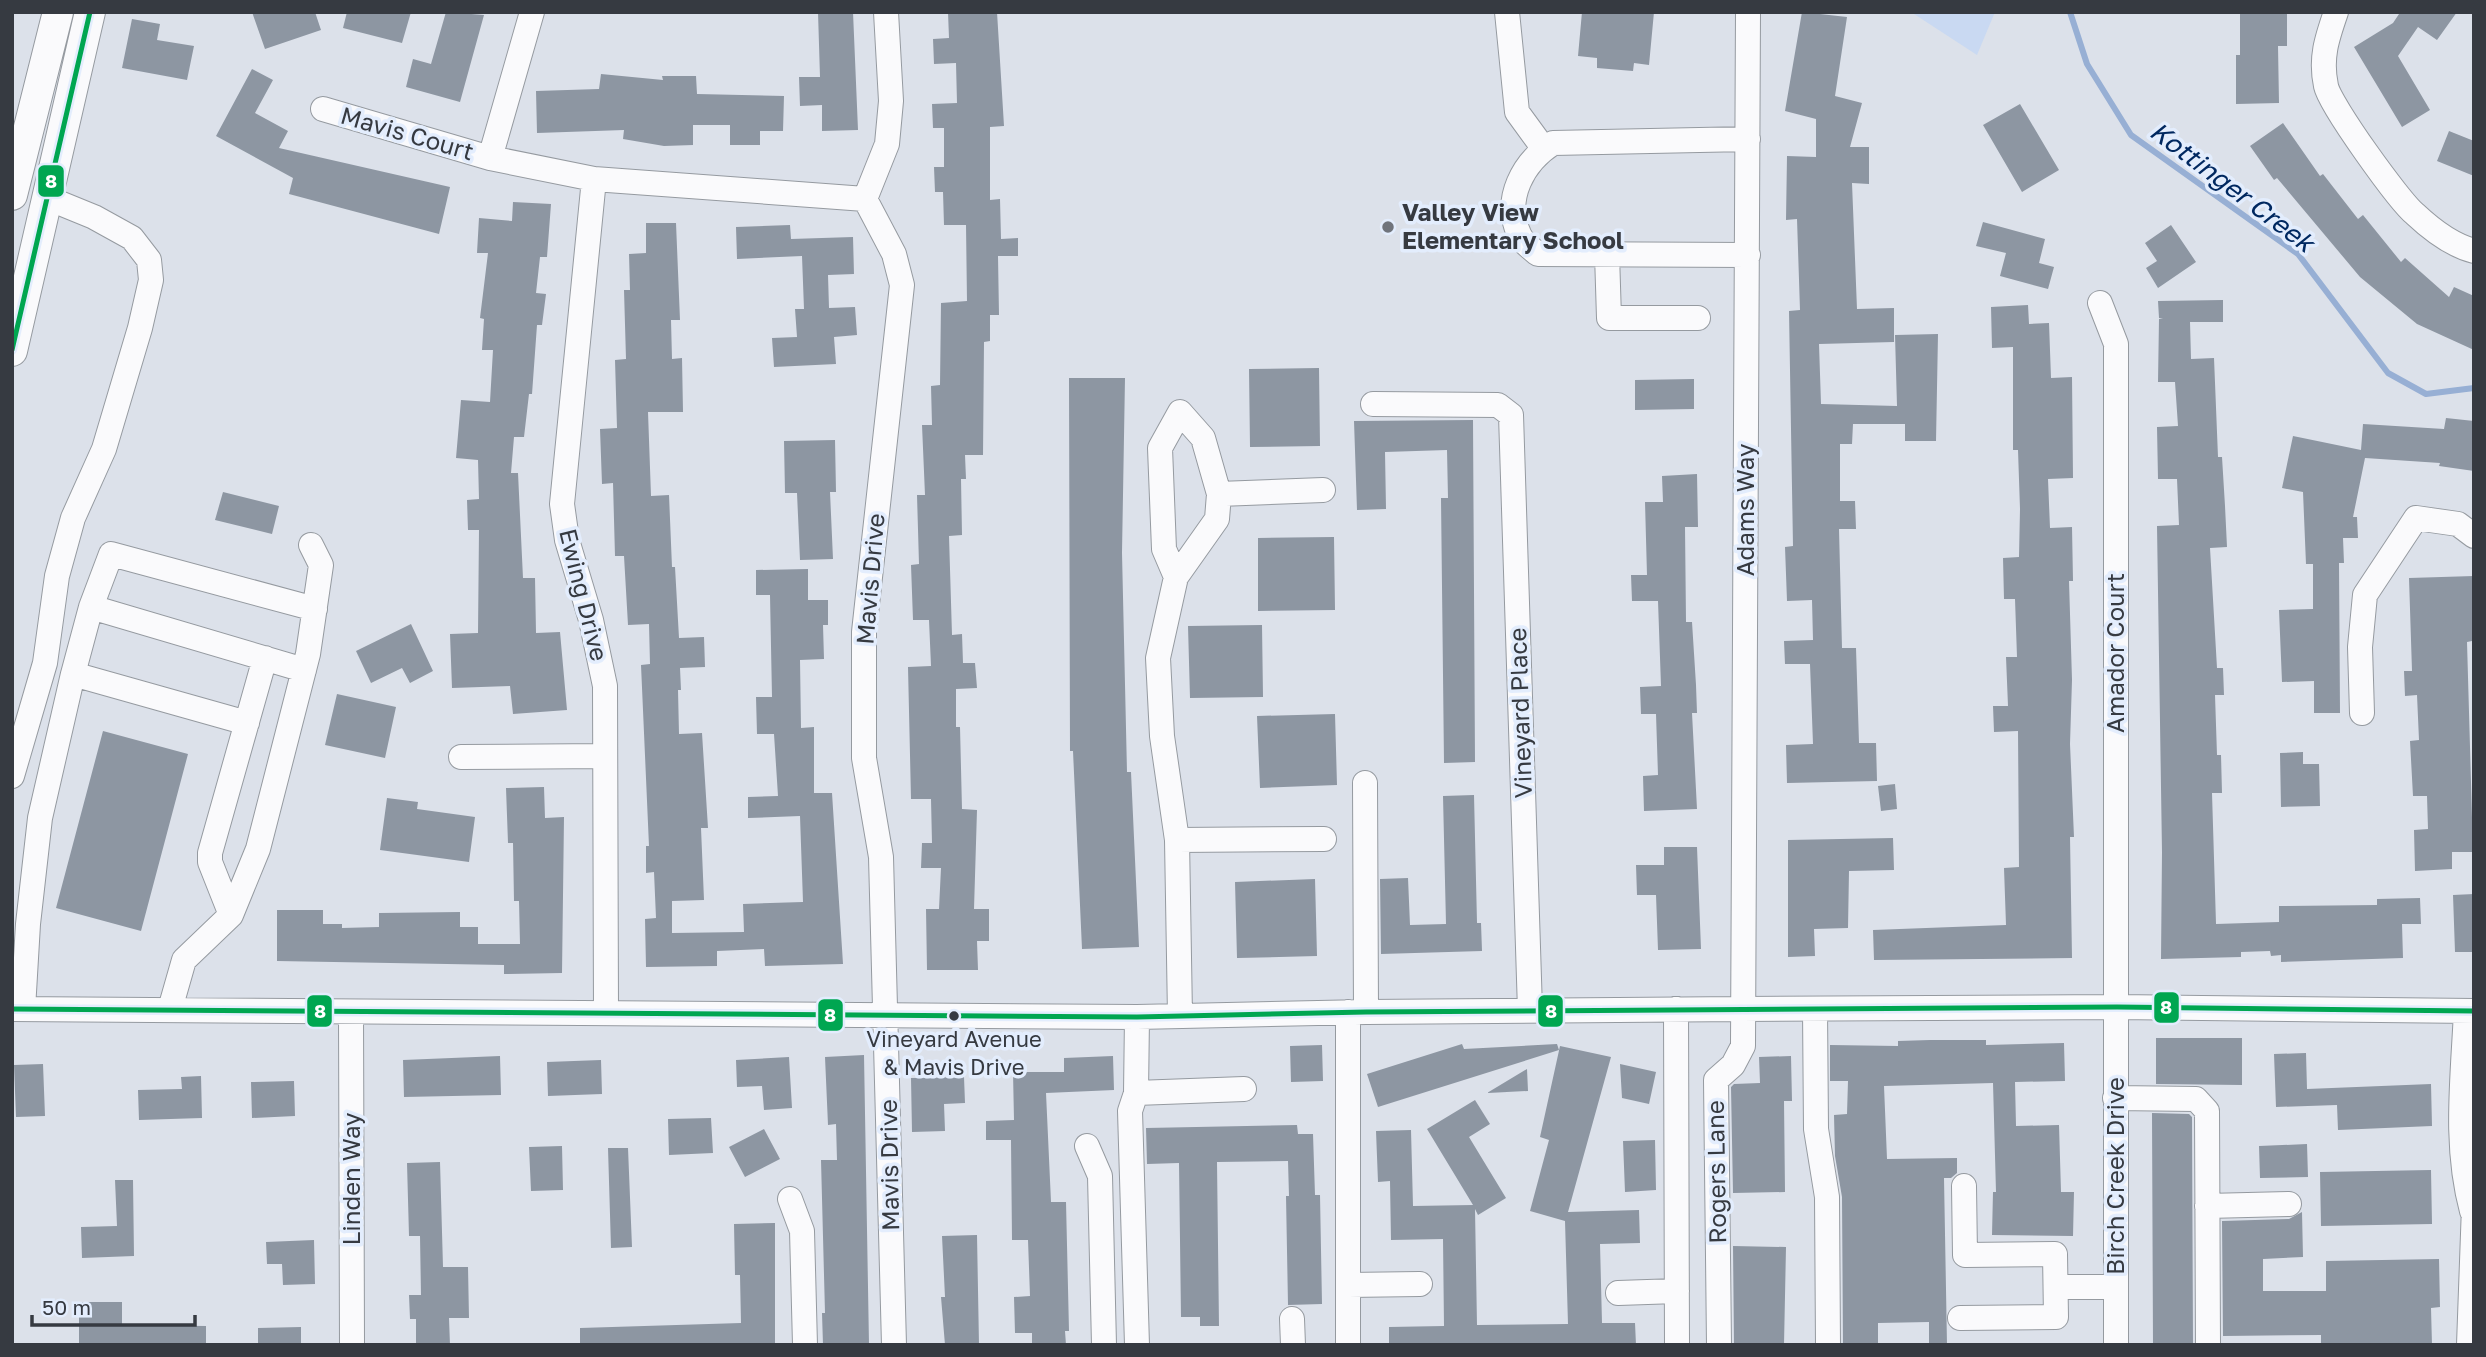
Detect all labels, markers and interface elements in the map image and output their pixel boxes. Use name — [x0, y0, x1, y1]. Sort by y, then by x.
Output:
street label: Mavis Court — [338, 100, 477, 165]
water label: Kottinger Creek — [2144, 115, 2322, 260]
line badge: 8 — [37, 164, 65, 198]
text: 8 — [45, 169, 57, 192]
place label: Valley View Elementary School — [1402, 197, 1624, 254]
marker: Valley View Elementary School — [1380, 219, 1396, 235]
street label: Adams Way — [1730, 444, 1759, 576]
street label: Mavis Drive — [849, 512, 890, 646]
street label: Ewing Drive — [554, 526, 615, 664]
street label: Amador Court — [2100, 573, 2129, 733]
street label: Vineyard Place — [1502, 627, 1537, 799]
line badge: 8 — [2153, 991, 2180, 1024]
line badge: 8 — [306, 994, 333, 1028]
line badge: 8 — [1537, 994, 1564, 1028]
text: 8 — [2160, 995, 2172, 1018]
line badge: 8 — [817, 998, 844, 1032]
text: 8 — [314, 999, 326, 1022]
text: 8 — [1545, 999, 1557, 1022]
text: 8 — [824, 1003, 836, 1026]
marker: Vineyard Avenue & Mavis Drive — [947, 1009, 961, 1023]
place label: Vineyard Avenue & Mavis Drive — [866, 1025, 1042, 1080]
street label: Birch Creek Drive — [2100, 1077, 2129, 1275]
street label: Mavis Drive — [873, 1099, 904, 1231]
street label: Rogers Lane — [1700, 1100, 1731, 1244]
street label: Linden Way — [336, 1113, 365, 1245]
scale bar — [32, 1284, 194, 1328]
text: 50 m — [42, 1294, 91, 1320]

